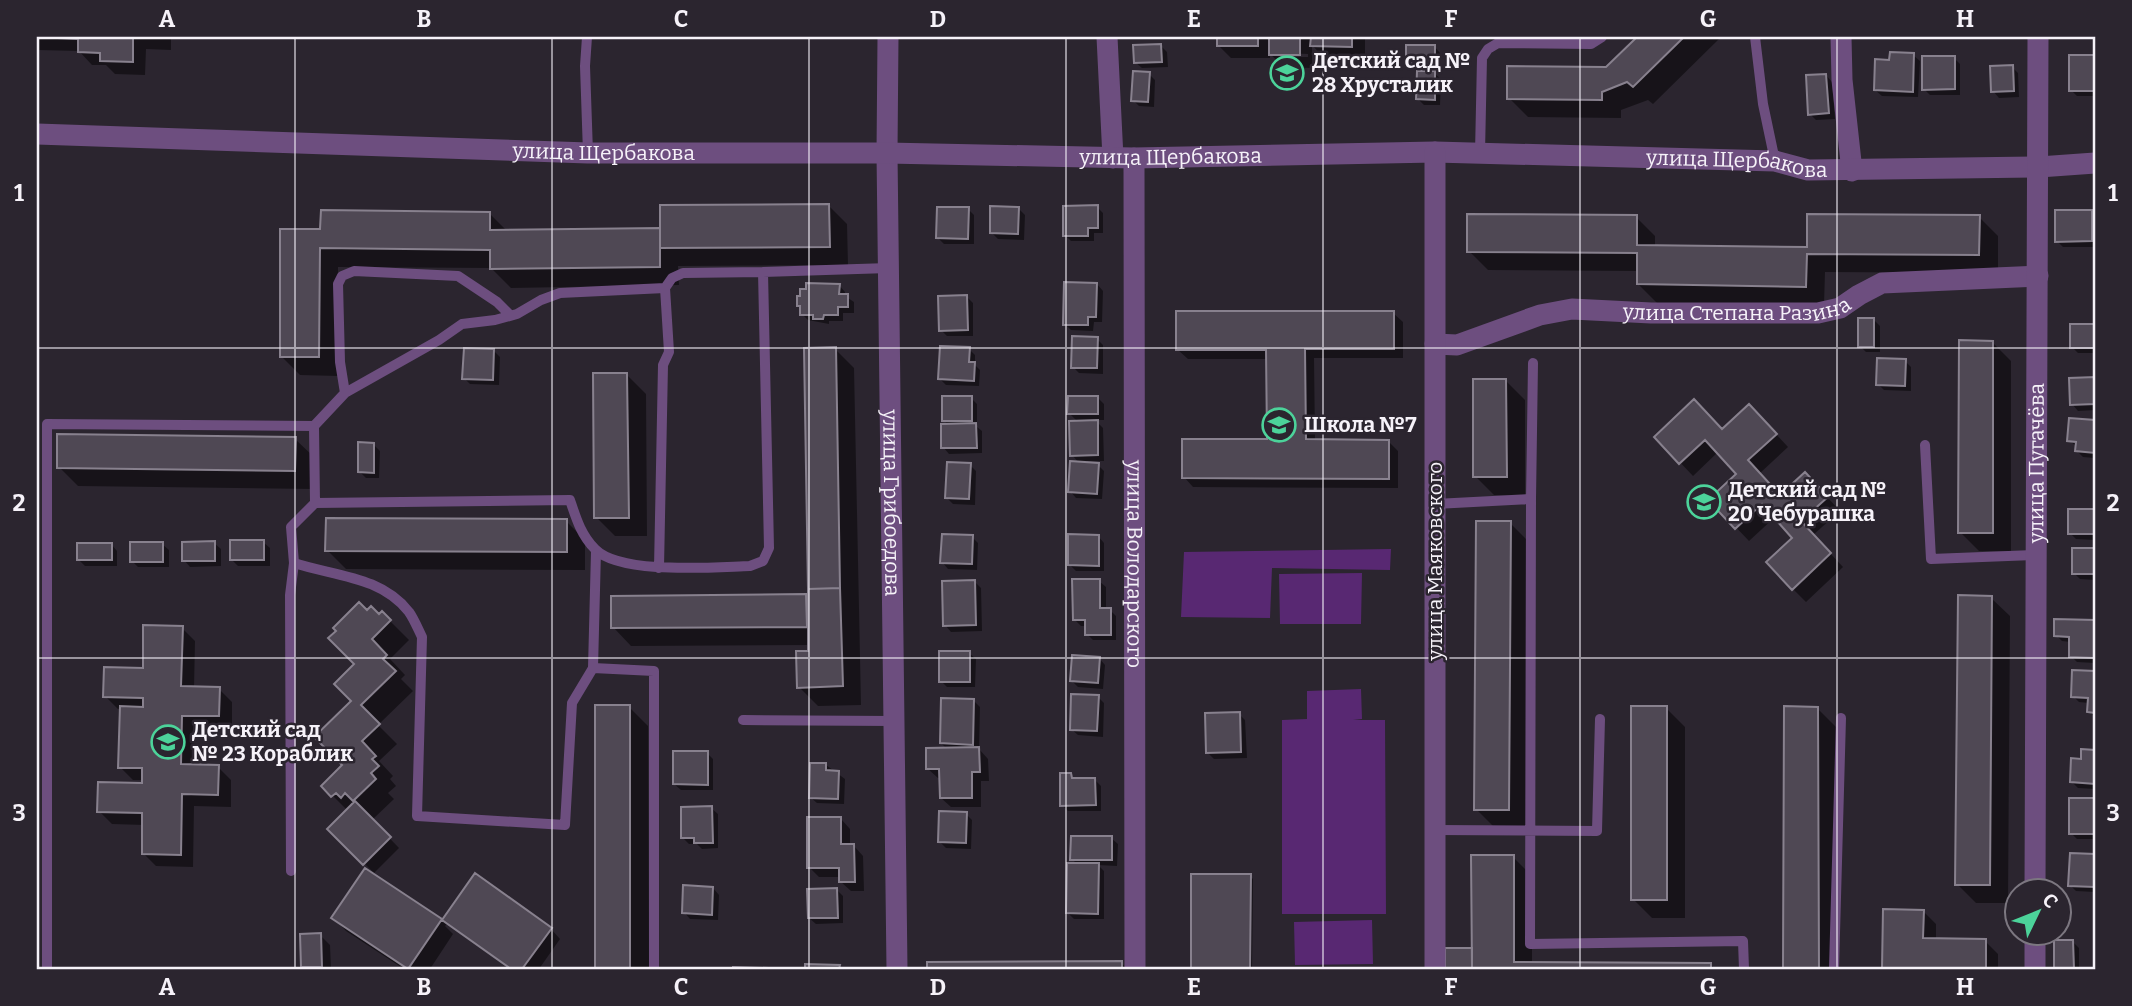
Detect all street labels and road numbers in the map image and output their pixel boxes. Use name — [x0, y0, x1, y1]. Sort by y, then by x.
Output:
street label: улица Щербакова — [511, 137, 695, 166]
street label: улица Щербакова — [1078, 142, 1263, 171]
street label: улица Щербакова — [1645, 145, 1828, 183]
street label: улица Степана Разина — [1621, 291, 1857, 327]
street label: улица Пугачёва — [2023, 382, 2050, 544]
street label: улица Грибоедова — [877, 408, 905, 597]
street label: улица Володарского — [1121, 459, 1148, 668]
street label: улица Маяковского — [1422, 462, 1448, 661]

